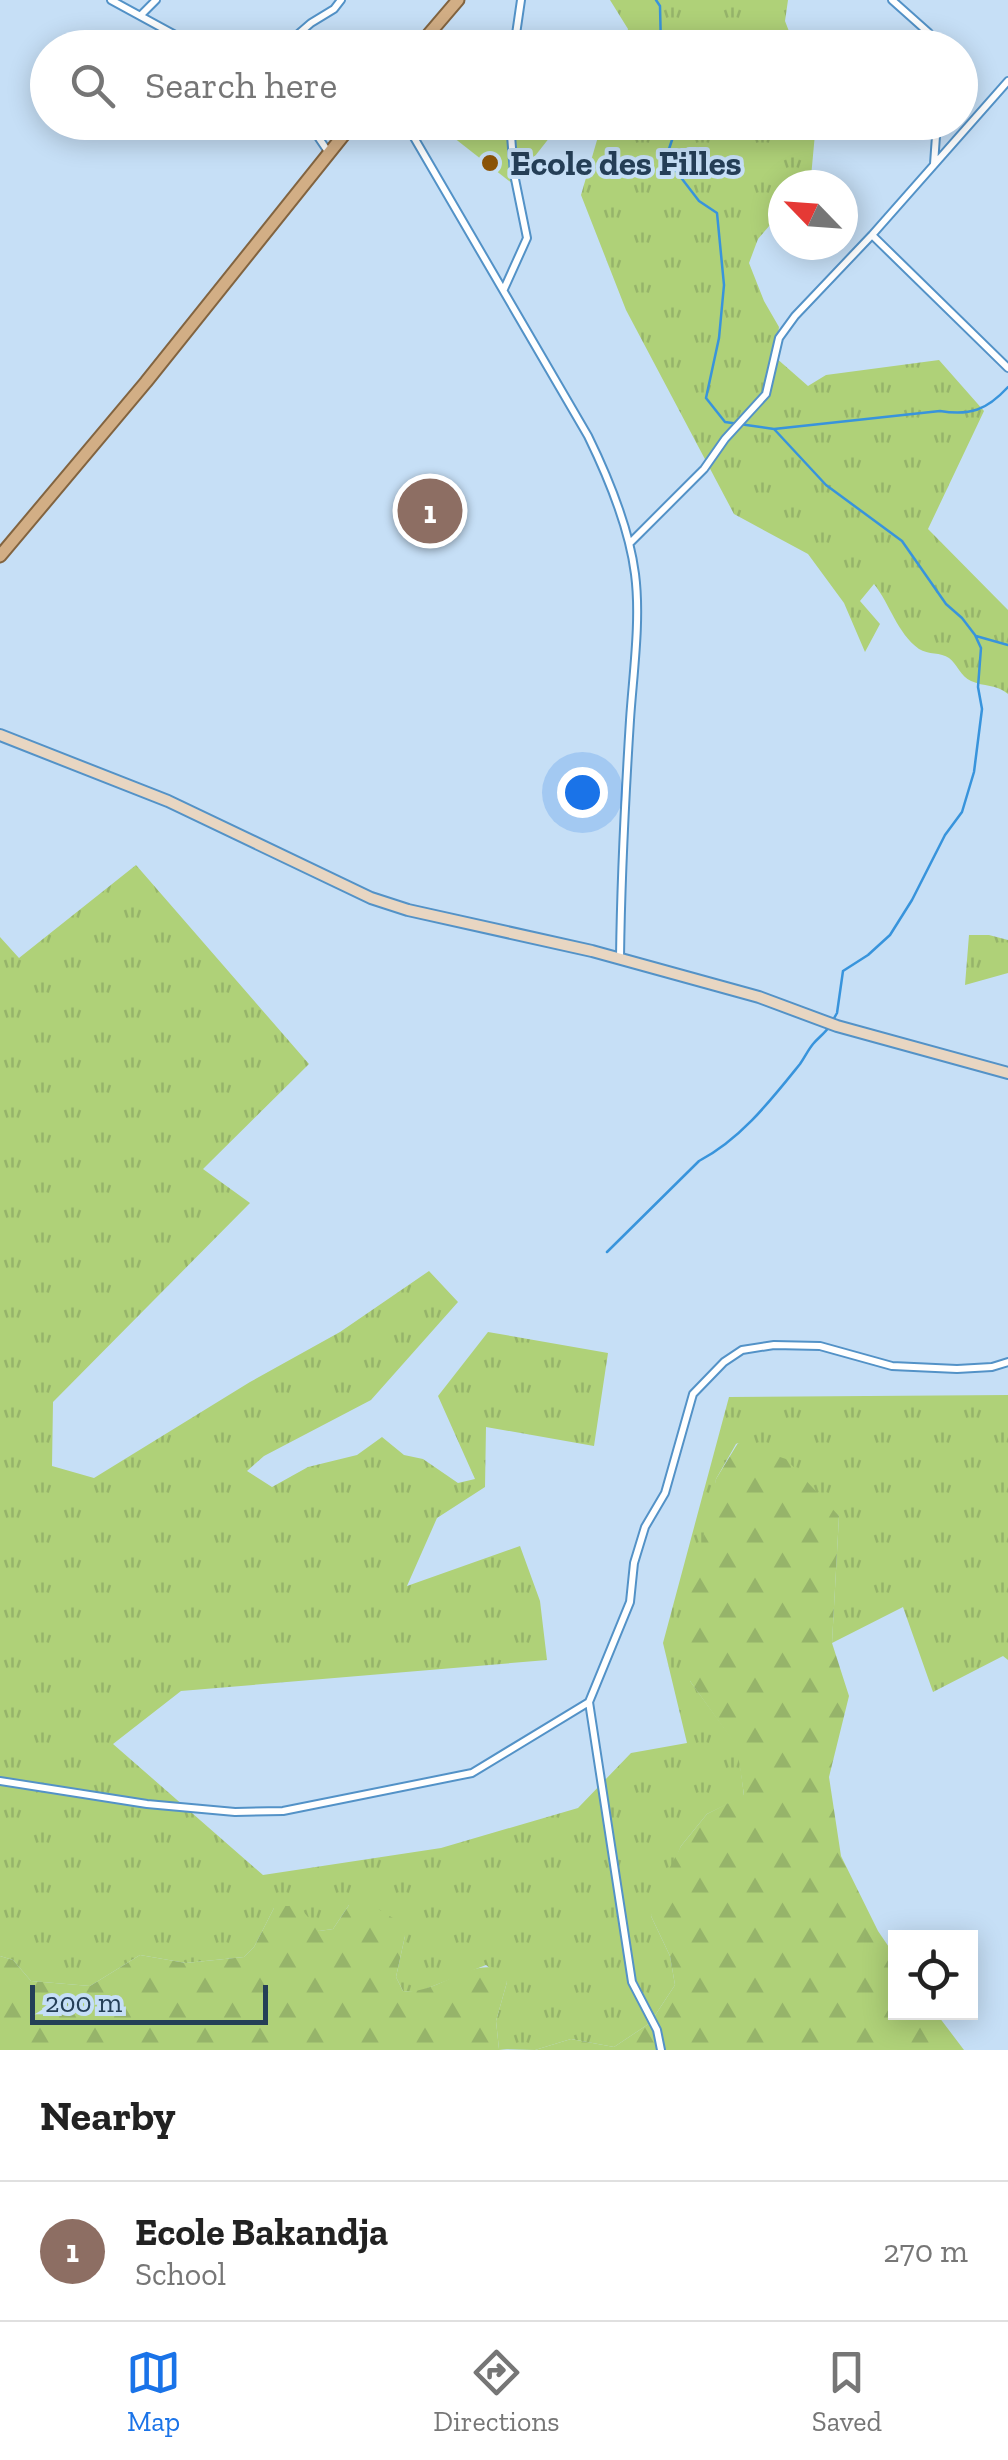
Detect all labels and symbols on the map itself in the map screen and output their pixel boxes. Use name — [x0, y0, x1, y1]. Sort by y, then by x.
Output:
place label: Ecole des Filles — [510, 142, 742, 184]
marker: Ecole des Filles — [479, 152, 501, 174]
north arrow — [768, 170, 858, 260]
pin: 1 — [398, 474, 462, 548]
your location — [557, 767, 608, 818]
scale bar — [30, 1980, 268, 2024]

